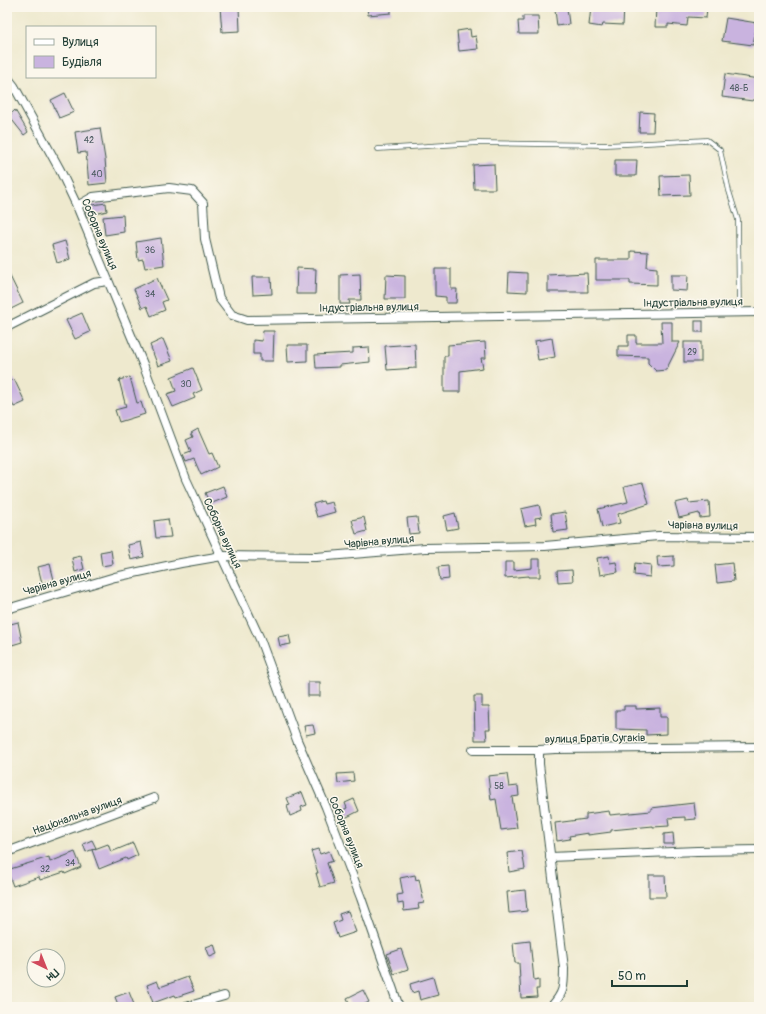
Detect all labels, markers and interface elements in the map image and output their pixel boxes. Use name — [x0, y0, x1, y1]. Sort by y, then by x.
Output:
legend — [26, 26, 156, 78]
text: Вулиця — [62, 35, 99, 50]
text: Будівля — [62, 55, 102, 70]
house number: 48-Б — [730, 83, 749, 94]
house number: 42 — [84, 135, 94, 146]
house number: 40 — [91, 169, 103, 180]
street label: Соборна вулиця — [79, 197, 120, 272]
house number: 36 — [145, 245, 155, 256]
house number: 34 — [145, 289, 156, 300]
street label: Індустріальна вулиця — [643, 295, 743, 310]
street label: Індустріальна вулиця — [319, 300, 419, 315]
house number: 29 — [687, 347, 697, 358]
house number: 30 — [180, 379, 192, 390]
street label: Соборна вулиця — [201, 496, 244, 570]
street label: Чарівна вулиця — [668, 518, 738, 533]
street label: Чарівна вулиця — [344, 532, 415, 551]
street label: Чарівна вулиця — [22, 567, 93, 598]
street label: вулиця Братів Сугаків — [544, 731, 646, 746]
house number: 58 — [494, 781, 504, 792]
street label: Національна вулиця — [31, 793, 124, 838]
street label: Соборна вулиця — [326, 795, 367, 870]
house number: 34 — [65, 858, 76, 869]
house number: 32 — [40, 864, 50, 875]
north arrow — [26, 948, 66, 988]
scale bar — [612, 962, 687, 988]
text: Пн — [43, 966, 61, 984]
text: 50 m — [618, 969, 646, 984]

